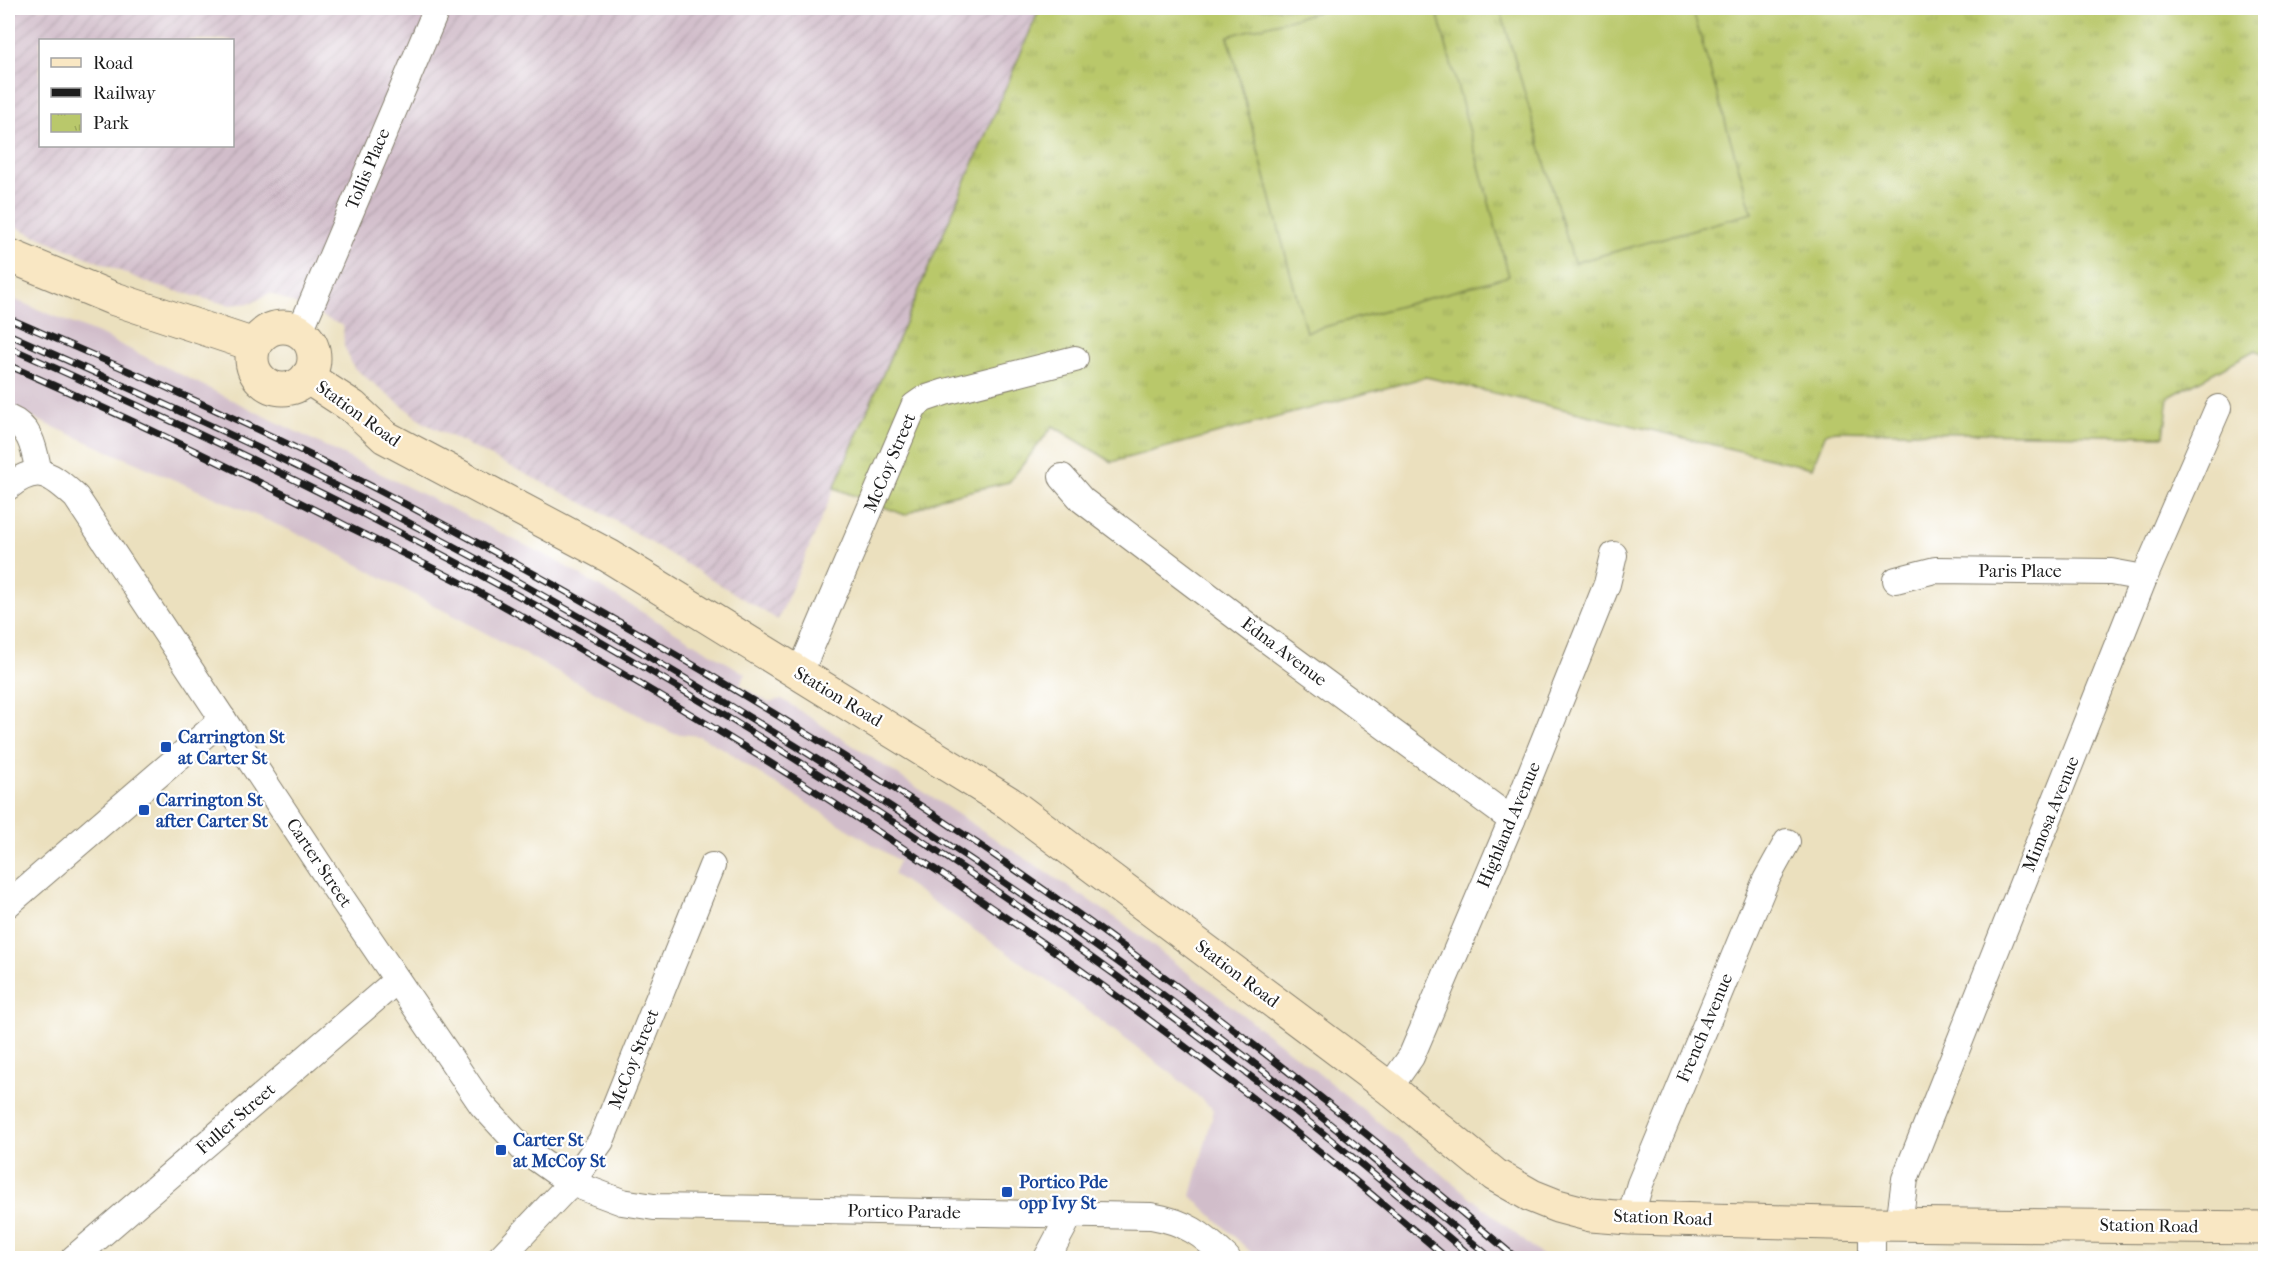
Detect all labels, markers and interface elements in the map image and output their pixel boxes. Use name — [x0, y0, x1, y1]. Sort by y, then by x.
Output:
legend — [39, 39, 234, 147]
text: Road — [93, 53, 133, 74]
text: Railway — [93, 83, 157, 104]
text: Park — [93, 113, 130, 134]
street label: Tollis Place — [341, 125, 395, 213]
street label: Station Road — [312, 376, 404, 452]
street label: McCoy Street — [860, 410, 921, 516]
street label: Paris Place — [1978, 561, 2062, 582]
street label: Edna Avenue — [1237, 613, 1331, 691]
street label: Station Road — [790, 662, 886, 732]
place label: Carrington St at Carter St — [178, 727, 285, 769]
marker: Carrington St at Carter St — [159, 740, 173, 754]
street label: Mimosa Avenue — [2018, 753, 2084, 875]
street label: Highland Avenue — [1473, 759, 1545, 891]
place label: Carrington St after Carter St — [156, 790, 268, 832]
marker: Carrington St after Carter St — [137, 803, 151, 817]
street label: Carter Street — [282, 815, 357, 912]
street label: Station Road — [1191, 936, 1283, 1012]
street label: French Avenue — [1673, 970, 1737, 1086]
street label: McCoy Street — [604, 1005, 664, 1112]
street label: Fuller Street — [192, 1079, 280, 1159]
place label: Carter St at McCoy St — [513, 1130, 606, 1172]
marker: Carter St at McCoy St — [494, 1143, 508, 1157]
place label: Portico Pde opp Ivy St — [1019, 1172, 1108, 1214]
marker: Portico Pde opp Ivy St — [1000, 1185, 1014, 1199]
street label: Portico Parade — [847, 1201, 961, 1223]
street label: Station Road — [1613, 1206, 1713, 1230]
street label: Station Road — [2099, 1215, 2199, 1237]

